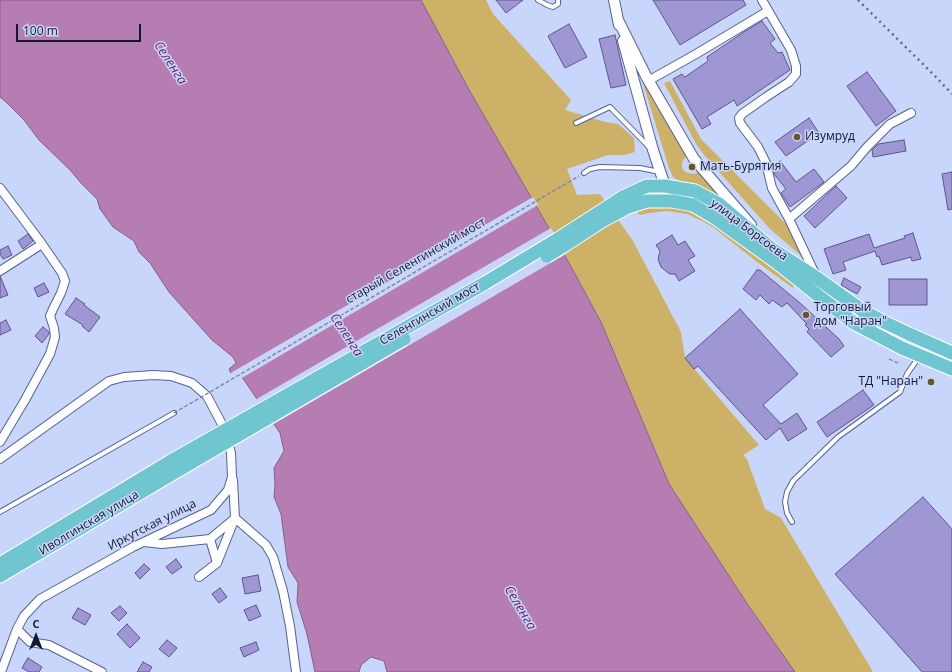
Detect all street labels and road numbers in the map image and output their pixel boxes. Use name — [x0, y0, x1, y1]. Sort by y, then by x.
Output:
street label: улица Борсоева — [708, 196, 790, 264]
street label: старый Селенгинский мост — [344, 215, 488, 307]
street label: Селенгинский мост — [377, 279, 483, 349]
street label: Иволгинская улица — [37, 488, 141, 558]
street label: Иркутская улица — [105, 496, 199, 554]

